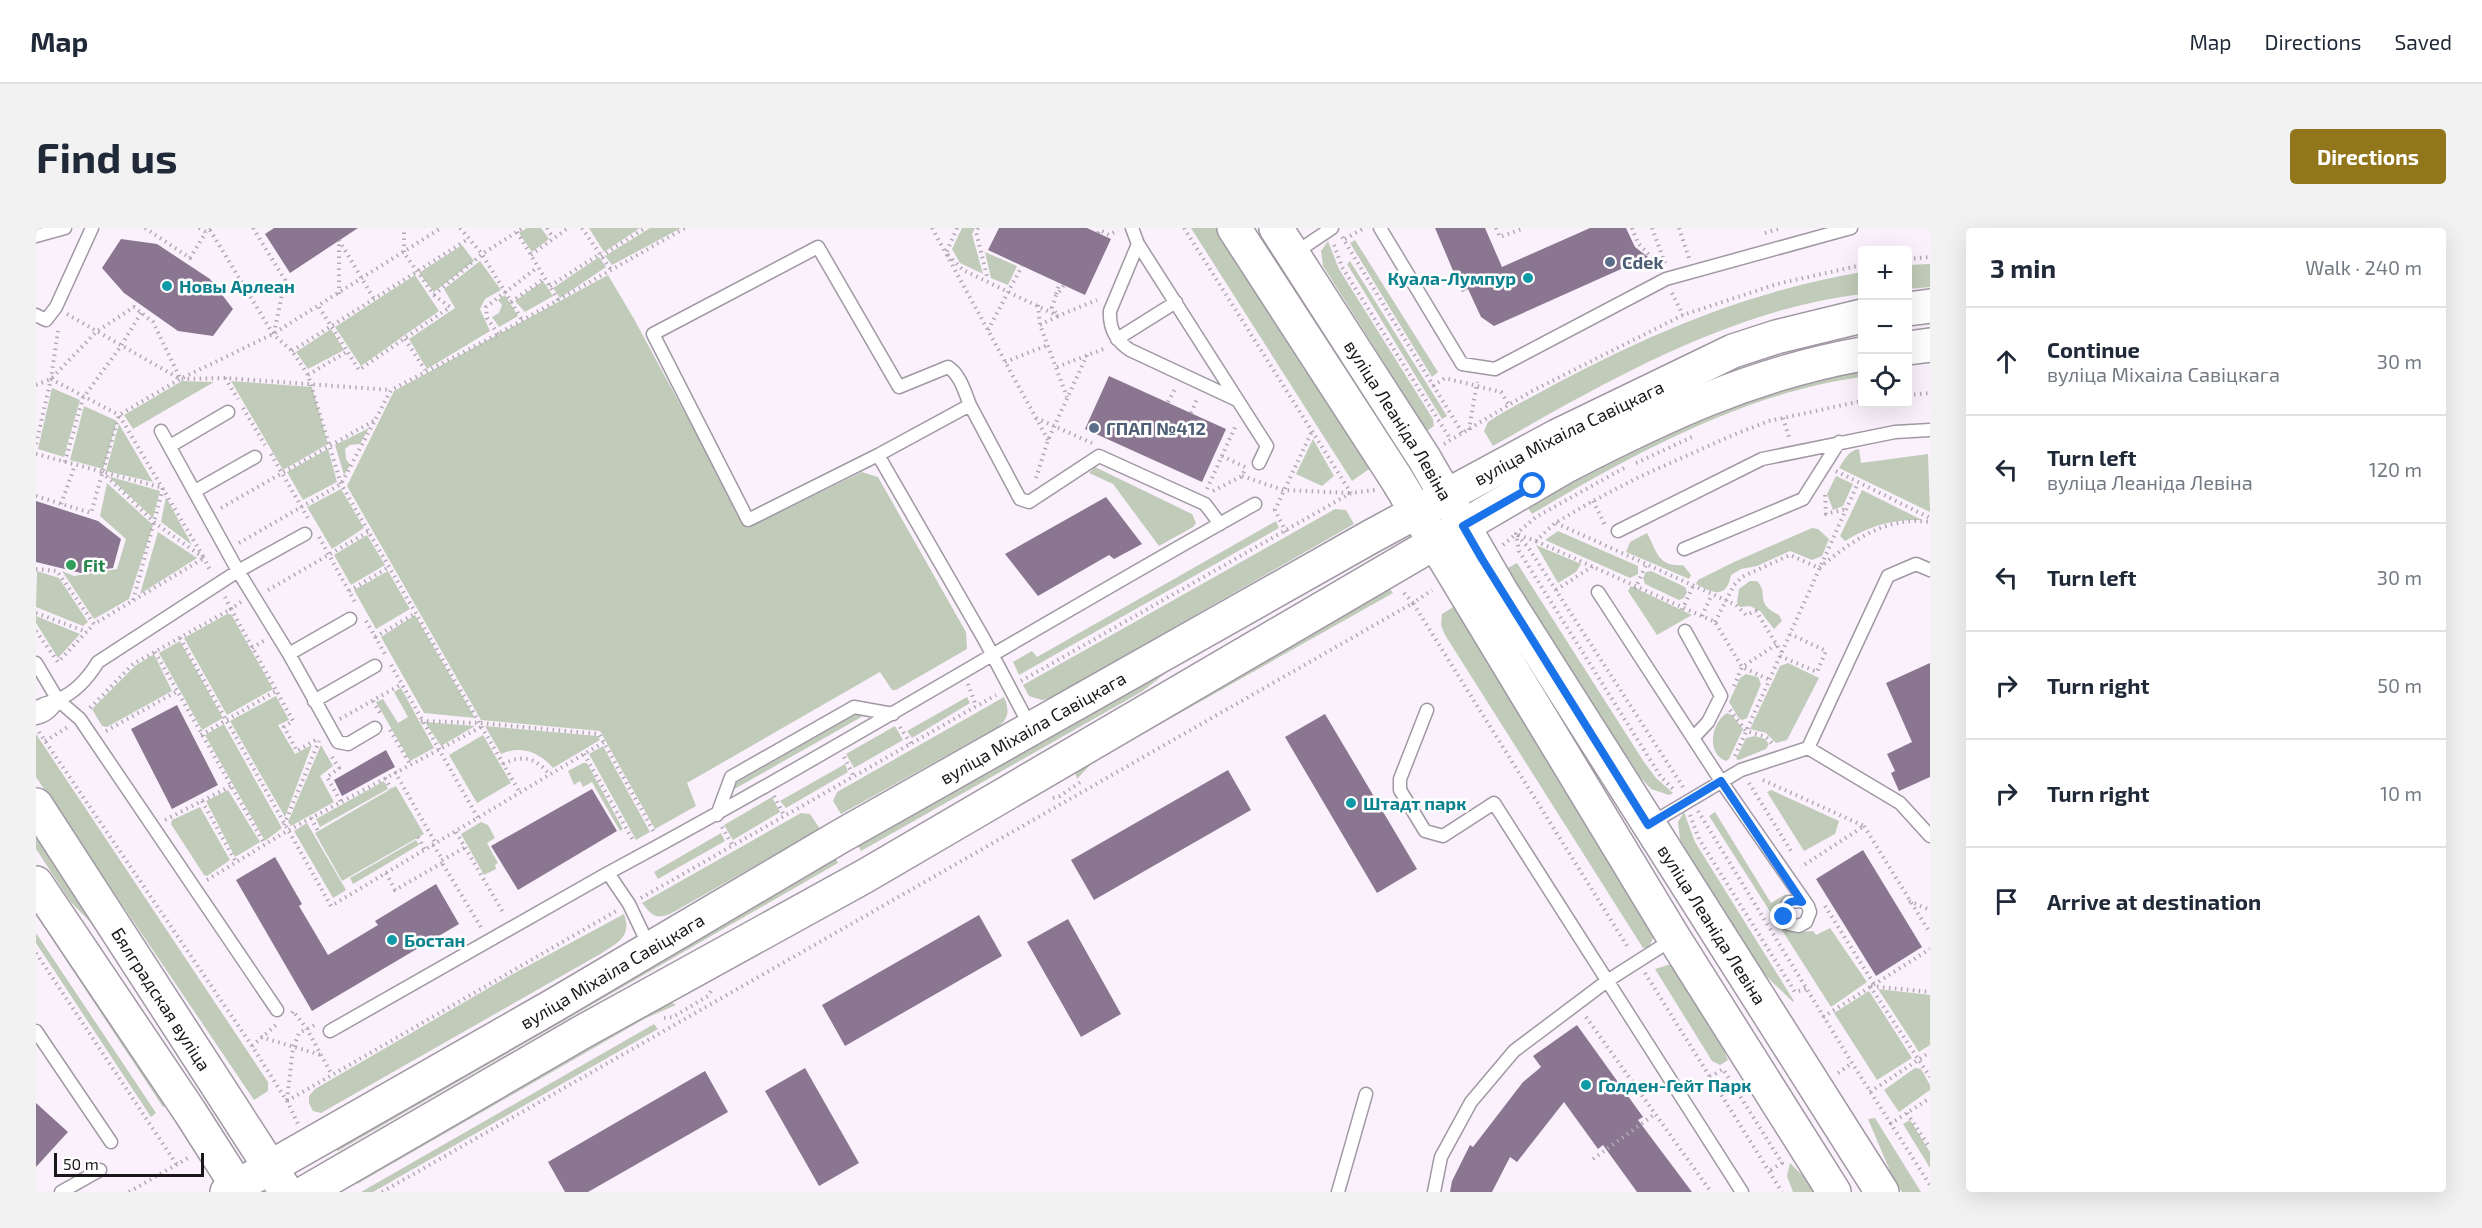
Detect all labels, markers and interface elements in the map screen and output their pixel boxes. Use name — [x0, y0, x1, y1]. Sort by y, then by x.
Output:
text: Map — [30, 24, 88, 58]
text: Map — [2189, 29, 2232, 54]
text: Directions — [2265, 29, 2361, 54]
text: Saved — [2394, 29, 2452, 54]
button: Directions — [2290, 129, 2446, 184]
text: Find us — [36, 131, 178, 181]
map controls — [1858, 246, 1912, 408]
button: + — [1858, 246, 1912, 300]
place label: Cdek — [1622, 251, 1664, 273]
text: 3 min — [1990, 252, 2056, 283]
marker: Cdek — [1603, 255, 1617, 269]
text: Walk · 240 m — [2305, 255, 2422, 279]
place label: Куала-Лумпур — [1387, 267, 1516, 289]
marker: Куала-Лумпур — [1521, 271, 1535, 285]
place label: Новы Арлеан — [179, 275, 295, 297]
marker: Новы Арлеан — [160, 279, 174, 293]
button: − — [1858, 300, 1912, 354]
street label: вуліца Леаніда Левіна — [1340, 336, 1457, 504]
text: Continue — [2047, 336, 2140, 362]
icon: ahead — [1990, 345, 2023, 378]
text: 30 m — [2377, 349, 2422, 373]
button: locate — [1858, 354, 1912, 408]
text: вуліца Міхаіла Савіцкага — [2047, 362, 2280, 386]
street label: вуліца Міхаіла Савіцкага — [1470, 375, 1667, 490]
place label: ГПАП №412 — [1106, 417, 1206, 439]
marker: ГПАП №412 — [1087, 421, 1101, 435]
text: Turn left — [2047, 444, 2136, 470]
icon: left — [1990, 453, 2023, 486]
text: 120 m — [2369, 457, 2422, 481]
text: вуліца Леаніда Левіна — [2047, 470, 2253, 494]
route start — [1519, 472, 1545, 498]
place label: Fit — [83, 554, 106, 576]
marker: Fit — [64, 558, 78, 572]
icon: left — [1990, 561, 2023, 594]
text: Turn left — [2047, 564, 2136, 590]
text: 30 m — [2377, 565, 2422, 589]
street label: вуліца Міхаіла Савіцкага — [936, 666, 1130, 789]
icon: right — [1990, 669, 2023, 702]
text: Turn right — [2047, 672, 2149, 698]
text: 50 m — [2377, 673, 2422, 697]
icon: right — [1990, 777, 2023, 810]
text: Turn right — [2047, 780, 2149, 806]
text: 10 m — [2380, 781, 2422, 805]
place label: Штадт парк — [1363, 792, 1466, 814]
marker: Штадт парк — [1344, 796, 1358, 810]
street label: вуліца Леаніда Левіна — [1653, 840, 1771, 1009]
icon: arrive — [1990, 885, 2023, 918]
text: Arrive at destination — [2047, 888, 2261, 914]
route end — [1770, 903, 1796, 929]
street label: вуліца Міхаіла Савіцкага — [516, 908, 708, 1033]
street label: Бялградская вуліца — [107, 923, 216, 1075]
place label: Бостан — [404, 929, 466, 951]
marker: Бостан — [385, 933, 399, 947]
place label: Голден-Гейт Парк — [1598, 1074, 1751, 1096]
marker: Голден-Гейт Парк — [1579, 1078, 1593, 1092]
scale bar — [54, 1150, 204, 1178]
text: 50 m — [63, 1154, 99, 1173]

